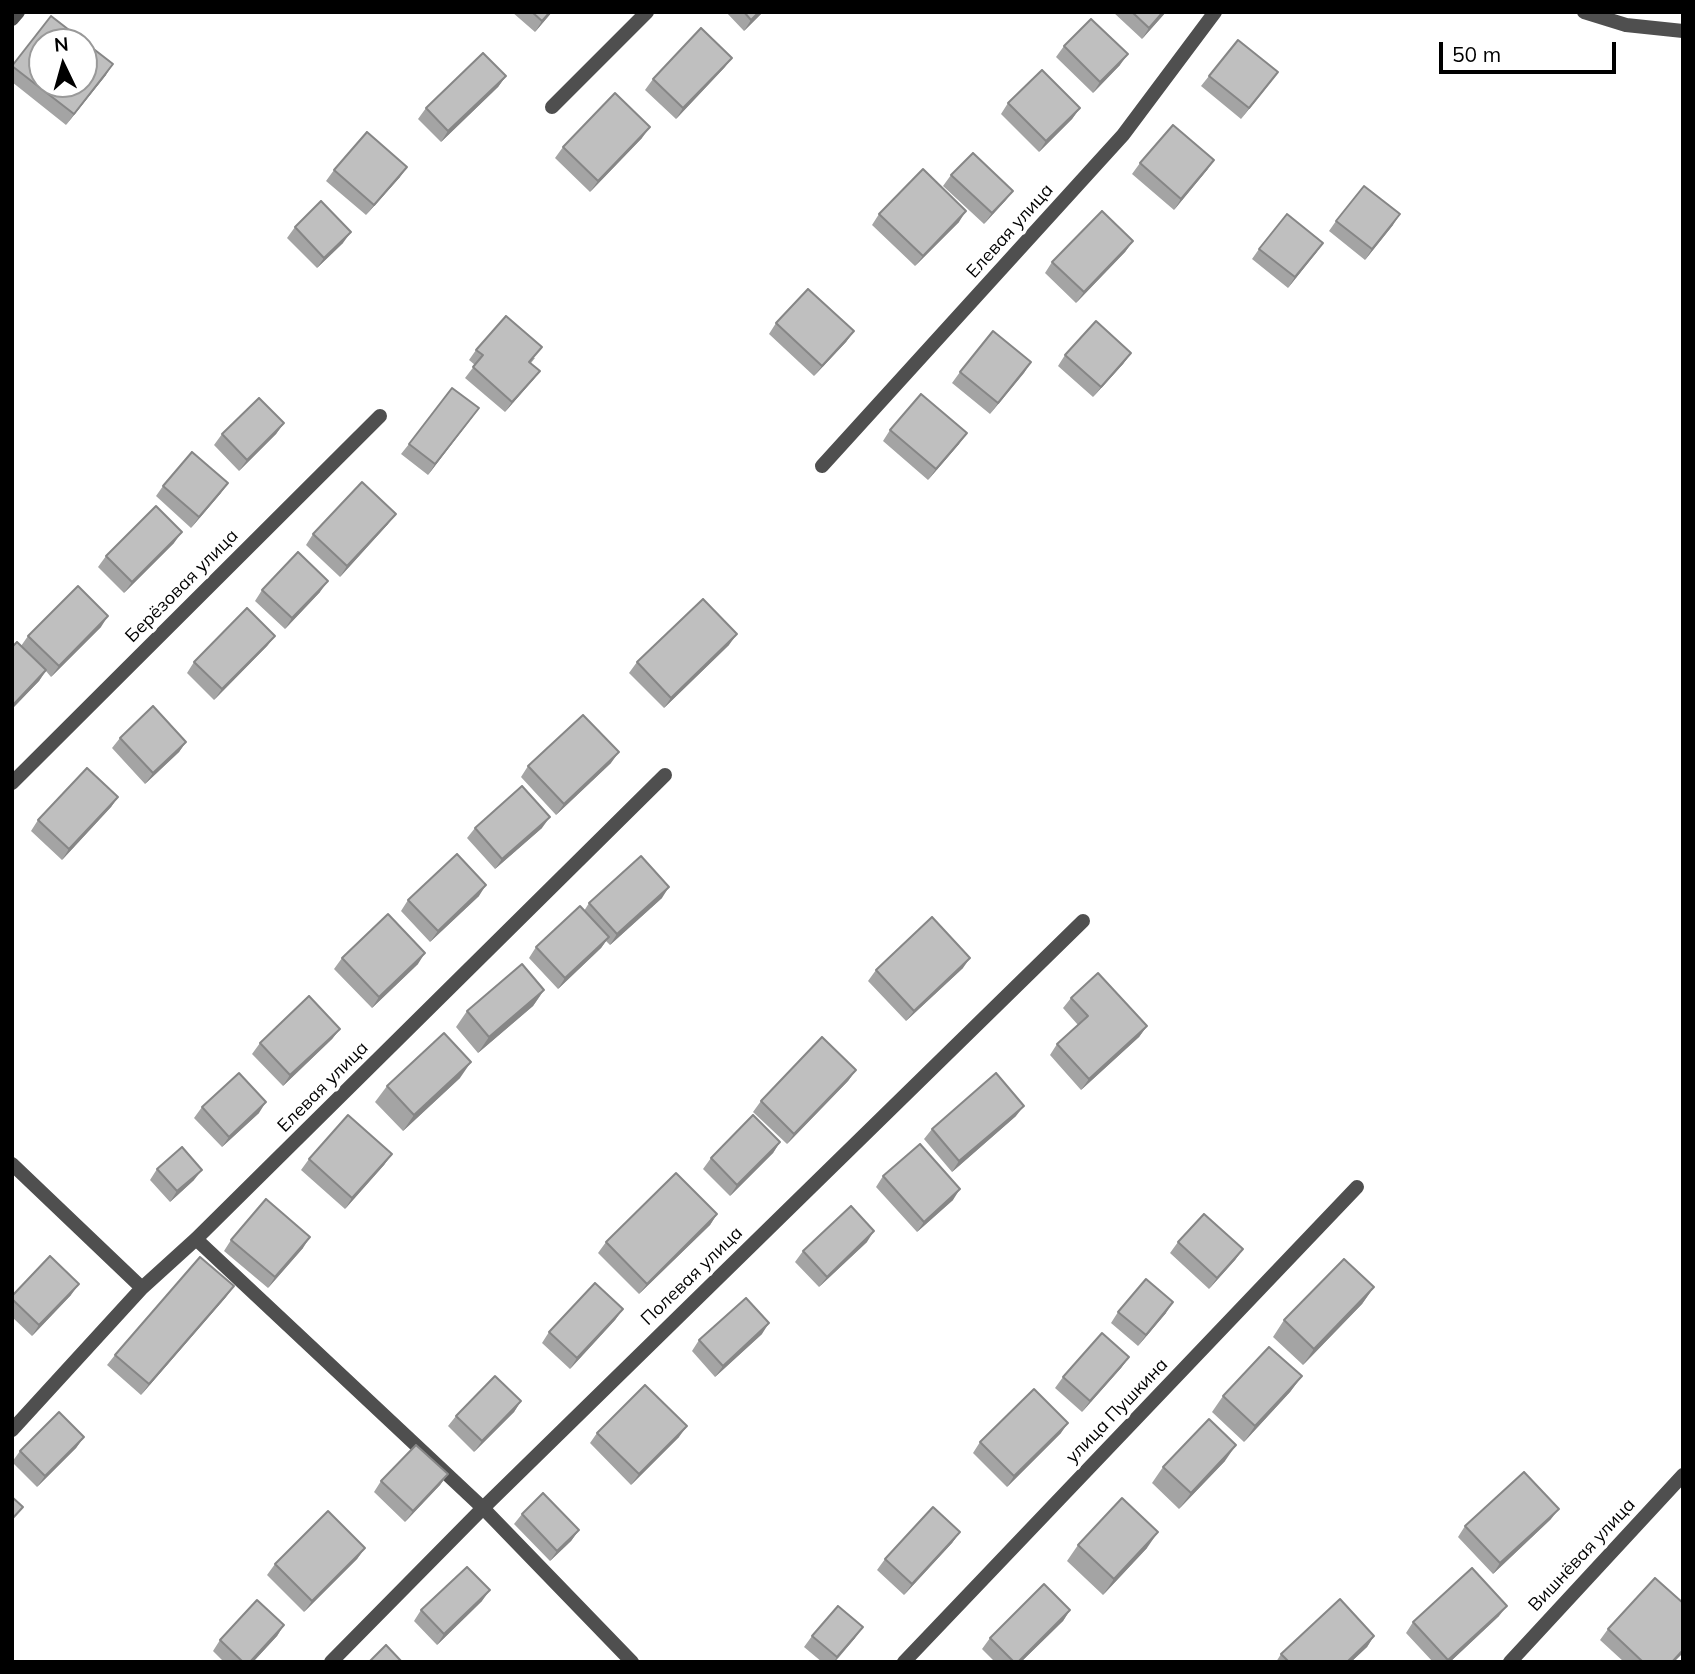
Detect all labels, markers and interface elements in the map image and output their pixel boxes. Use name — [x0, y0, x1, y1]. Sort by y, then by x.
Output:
north arrow — [28, 28, 98, 98]
scale bar — [1443, 28, 1620, 72]
text: N — [53, 31, 70, 57]
text: 50 m — [1452, 41, 1501, 67]
street label: Елевая улица — [962, 179, 1058, 283]
street label: Берёзовая улица — [121, 525, 243, 647]
street label: Елевая улица — [273, 1037, 373, 1137]
street label: Полевая улица — [637, 1222, 747, 1330]
street label: улица Пушкина — [1061, 1354, 1173, 1468]
street label: Вишнёвая улица — [1524, 1494, 1640, 1616]

